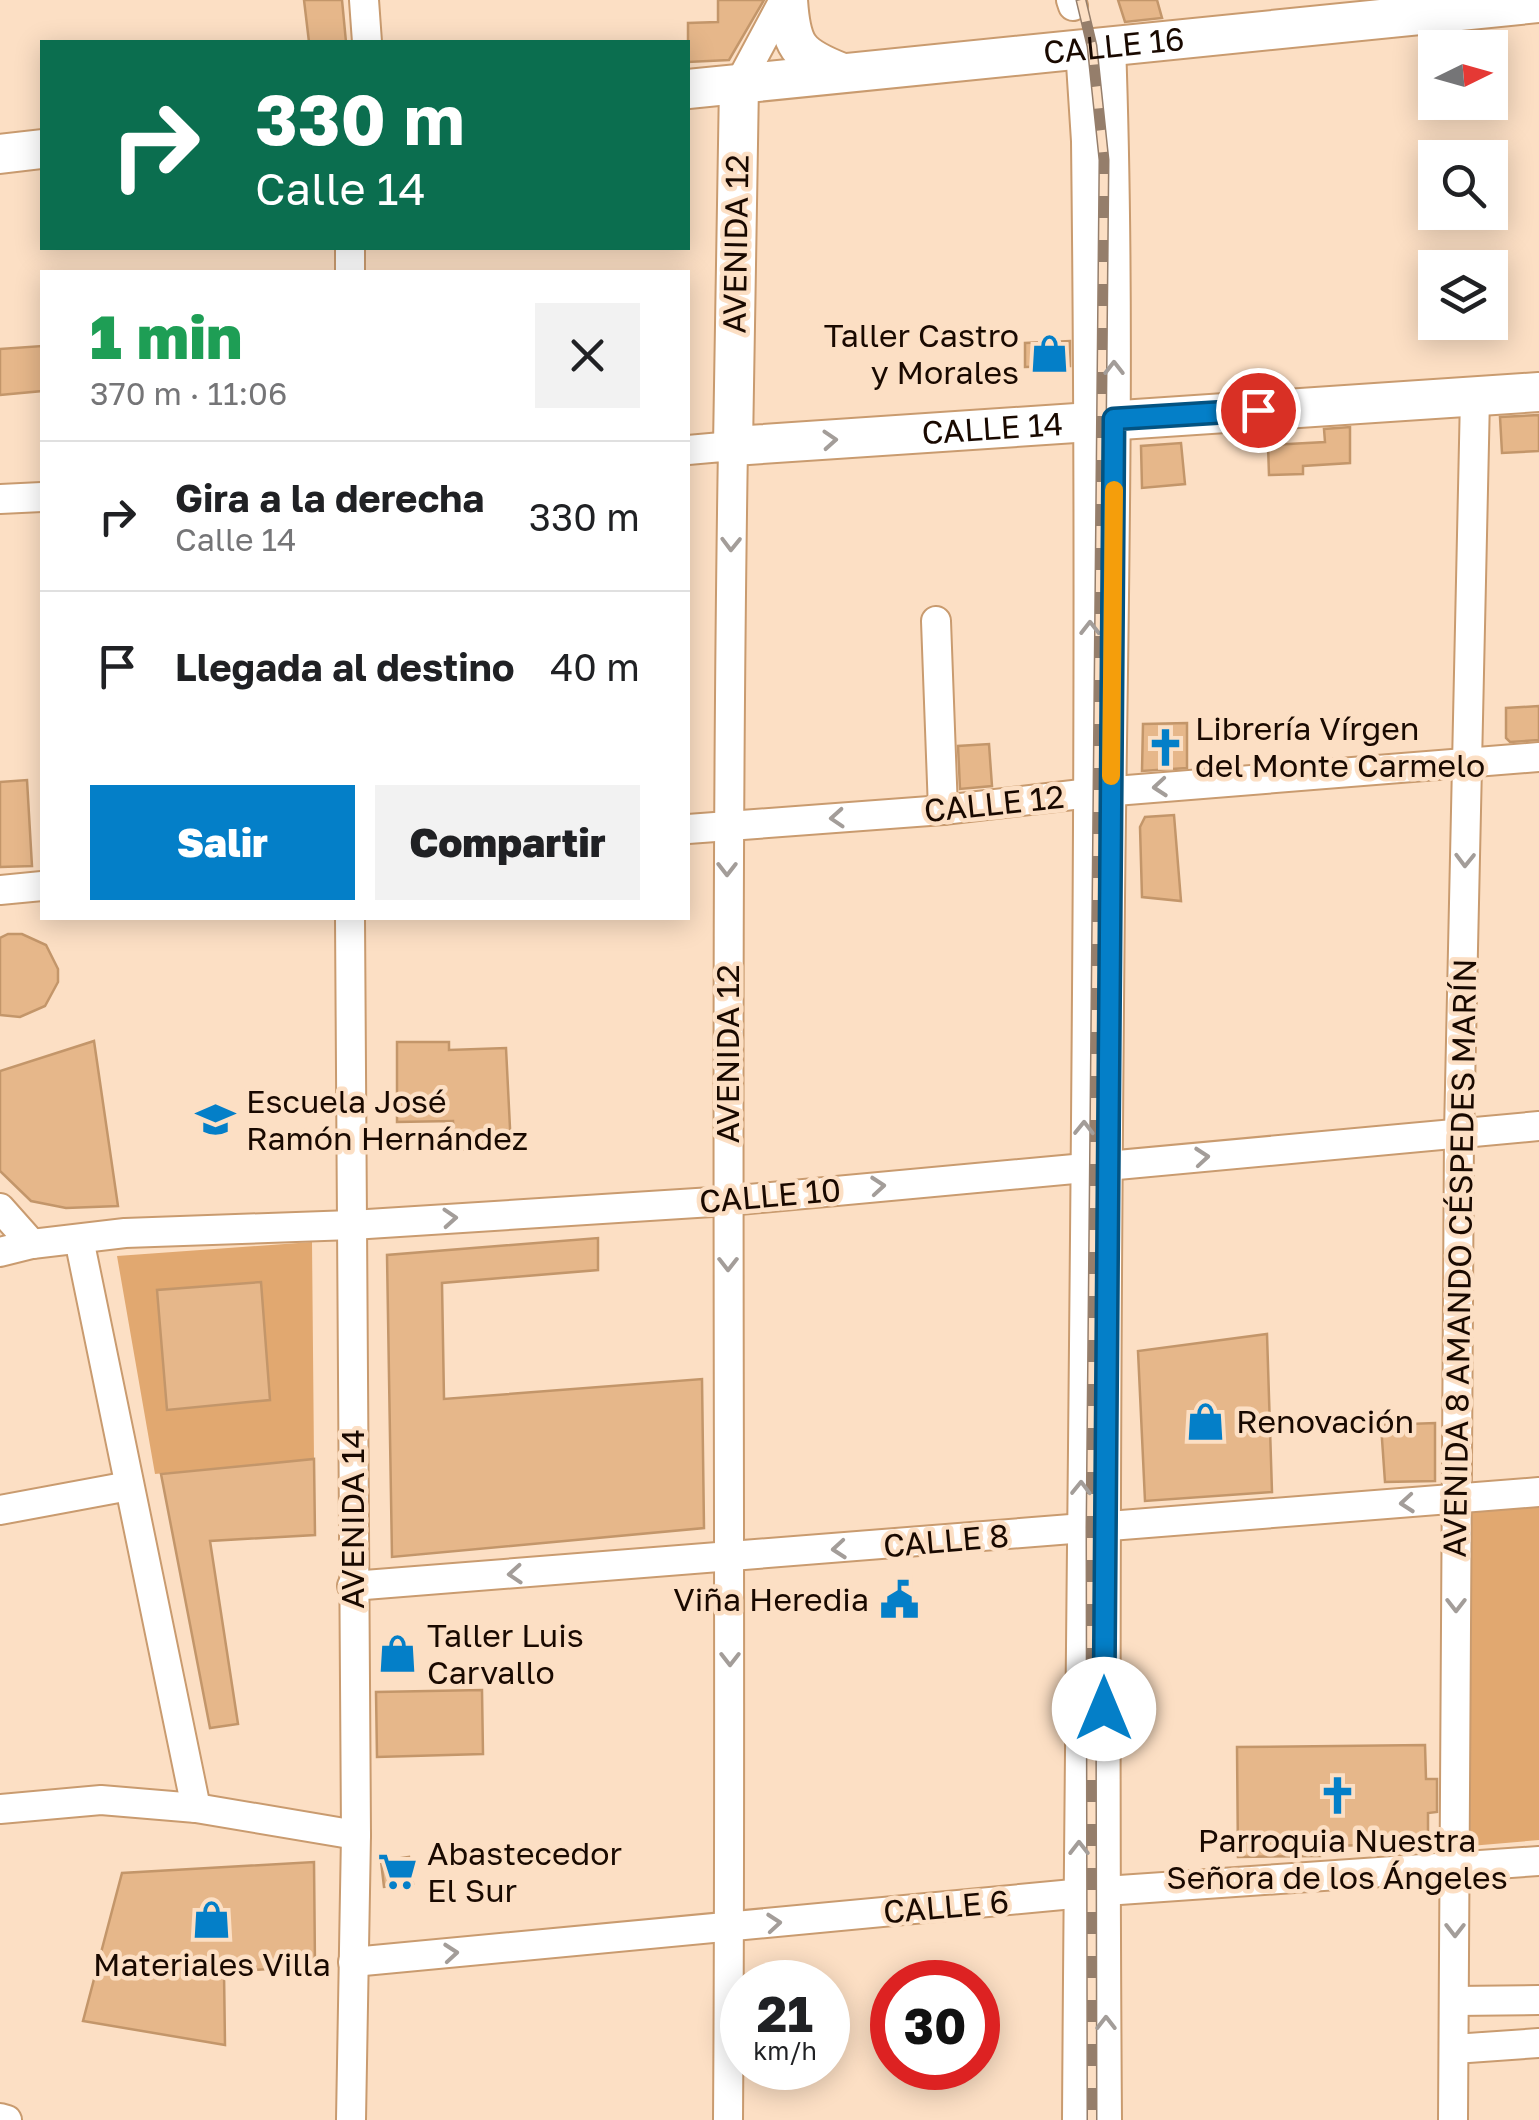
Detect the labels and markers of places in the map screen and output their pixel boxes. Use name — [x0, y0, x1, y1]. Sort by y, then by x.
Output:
place label: Taller Castro y Morales — [824, 316, 1019, 391]
shop icon: Taller Castro y Morales — [1028, 333, 1070, 375]
pin — [1216, 368, 1301, 453]
place label: Librería Vírgen del Monte Carmelo — [1195, 709, 1485, 784]
church icon: Librería Vírgen del Monte Carmelo — [1144, 726, 1186, 768]
place label: Escuela José Ramón Hernández — [246, 1082, 528, 1157]
school or university icon: Escuela José Ramón Hernández — [195, 1099, 237, 1141]
shop icon: Renovación — [1185, 1401, 1227, 1443]
place label: Renovación — [1236, 1402, 1414, 1440]
public building icon: Viña Heredia — [878, 1579, 920, 1621]
place label: Viña Heredia — [673, 1580, 869, 1618]
place label: Taller Luis Carvallo — [427, 1616, 584, 1691]
shop icon: Taller Luis Carvallo — [376, 1633, 418, 1675]
church icon: Parroquia Nuestra Señora de los Ángeles — [1316, 1775, 1358, 1817]
place label: Parroquia Nuestra Señora de los Ángeles — [1166, 1821, 1508, 1896]
place label: Abastecedor El Sur — [427, 1834, 622, 1909]
supermarket icon: Abastecedor El Sur — [376, 1851, 418, 1893]
shop icon: Materiales Villa — [191, 1899, 233, 1941]
place label: Materiales Villa — [93, 1945, 331, 1983]

